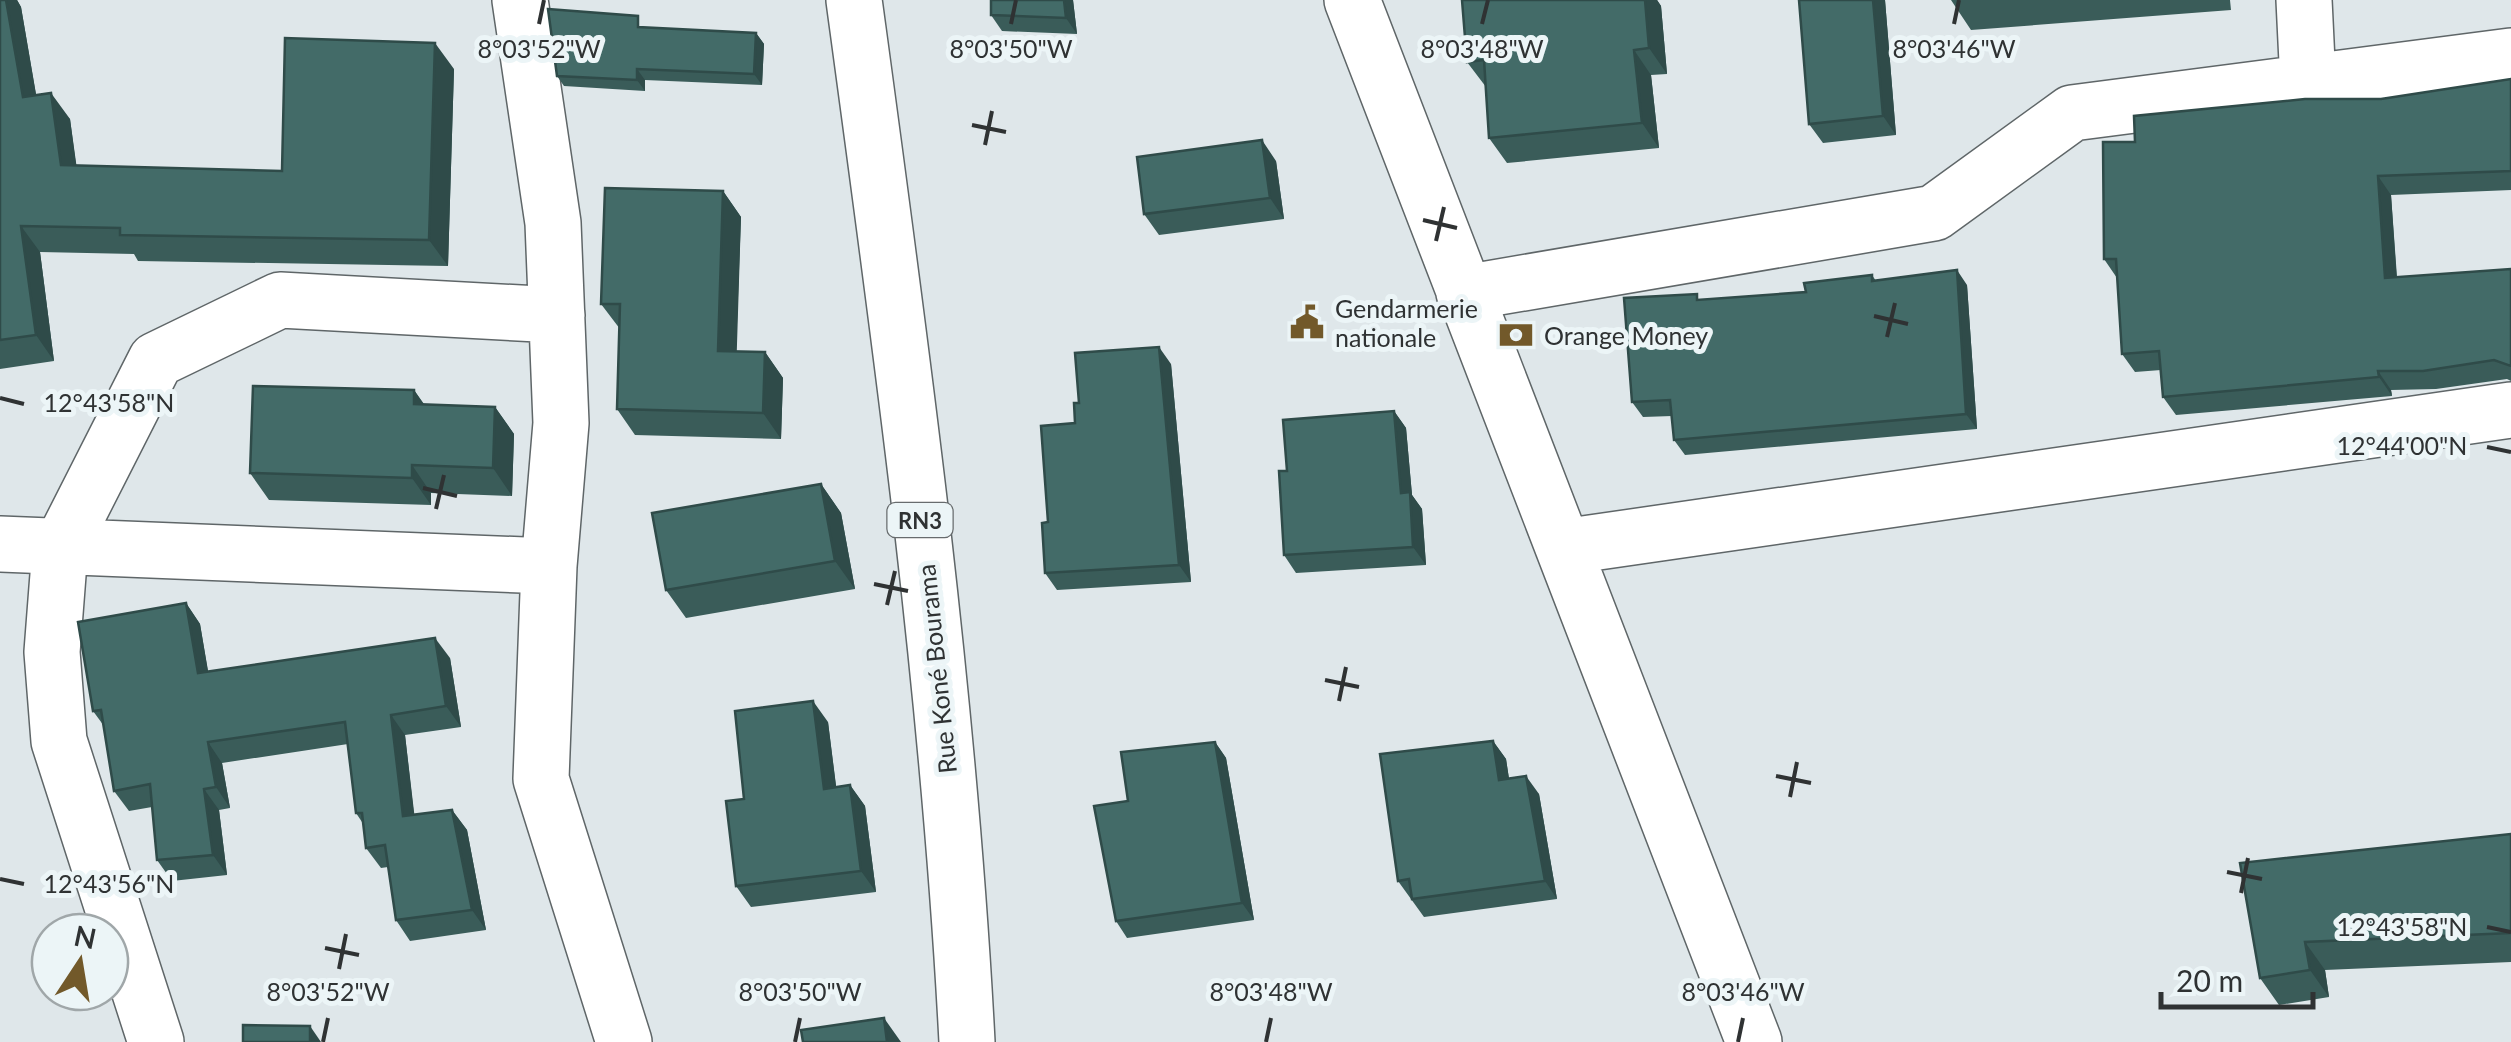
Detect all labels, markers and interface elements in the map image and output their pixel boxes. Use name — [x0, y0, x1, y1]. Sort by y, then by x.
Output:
text: 8°03'52"W — [477, 33, 601, 63]
text: 8°03'50"W — [949, 33, 1073, 63]
text: 8°03'48"W — [1420, 33, 1544, 63]
text: 8°03'46"W — [1892, 33, 2016, 63]
place label: Gendarmerie nationale — [1335, 293, 1478, 352]
public building icon: Gendarmerie nationale — [1288, 303, 1326, 341]
bank icon: Orange Money — [1497, 316, 1535, 354]
place label: Orange Money — [1544, 320, 1708, 350]
text: 12°43'58"N — [44, 387, 174, 417]
text: 12°44'00"N — [2337, 430, 2467, 460]
road number: RN3 — [888, 503, 952, 537]
street label: Rue Koné Bourama — [910, 563, 962, 775]
text: 12°43'56"N — [44, 868, 174, 898]
text: 12°43'58"N — [2337, 911, 2467, 941]
north arrow — [30, 912, 130, 1012]
text: N — [71, 918, 99, 955]
scale bar — [2161, 947, 2314, 1009]
text: 20 m — [2176, 962, 2243, 998]
text: 8°03'52"W — [266, 976, 390, 1006]
text: 8°03'50"W — [738, 976, 862, 1006]
text: 8°03'48"W — [1209, 976, 1333, 1006]
text: 8°03'46"W — [1681, 976, 1805, 1006]

